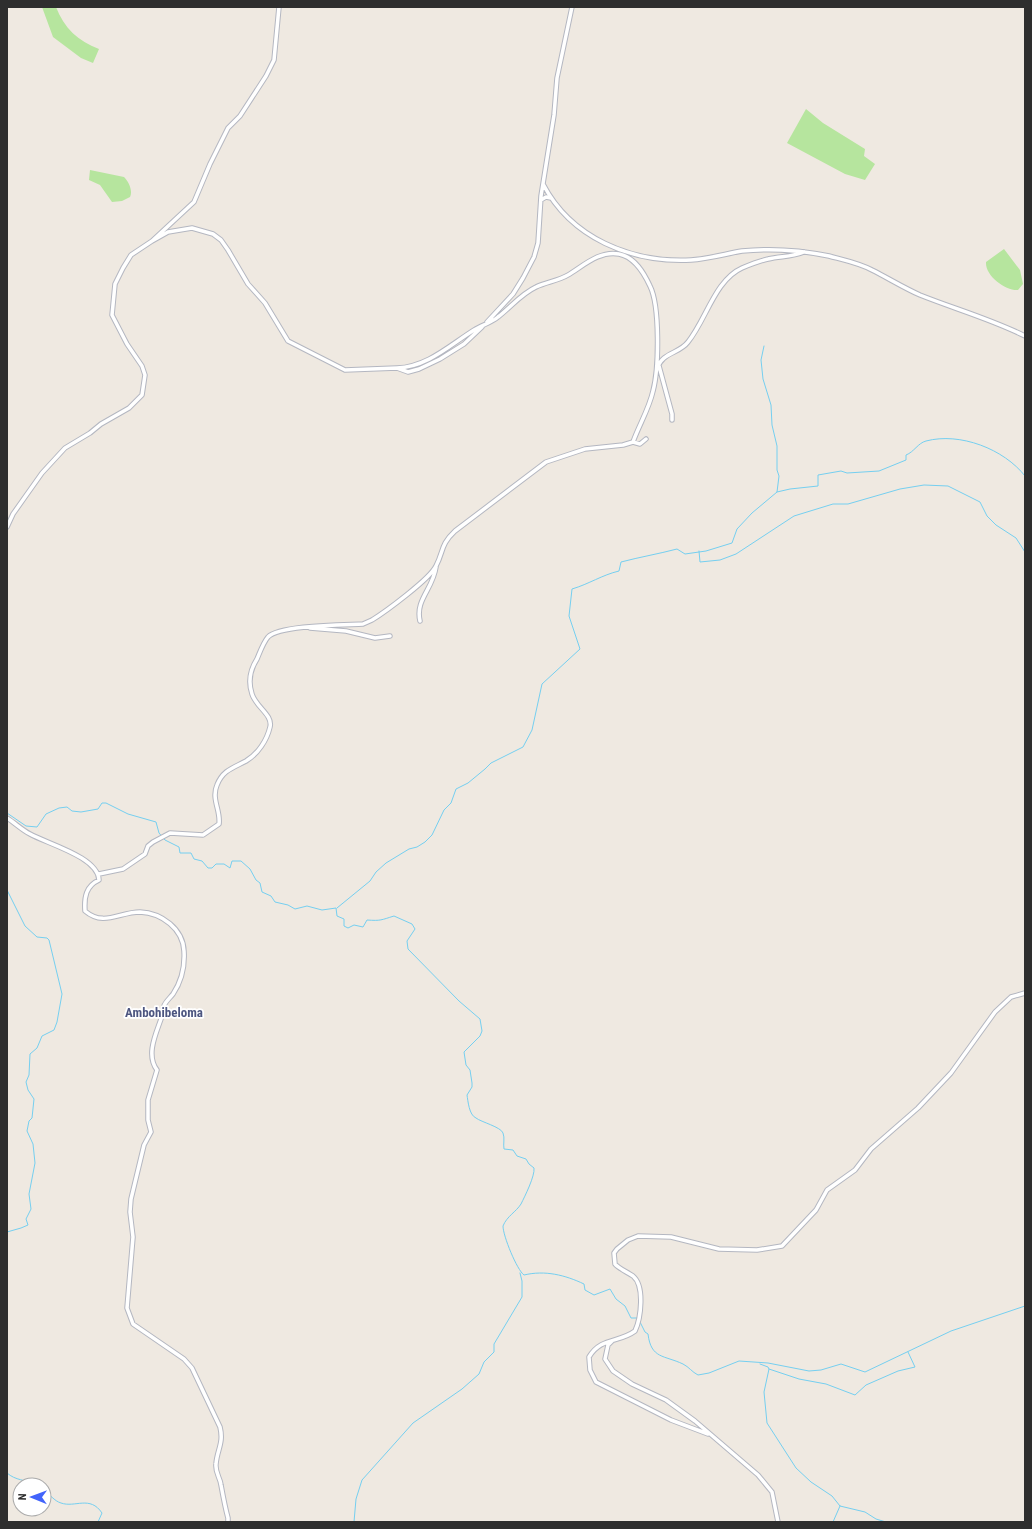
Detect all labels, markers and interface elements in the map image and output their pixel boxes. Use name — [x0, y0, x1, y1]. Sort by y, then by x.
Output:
district label: Ambohibeloma — [125, 1005, 203, 1020]
north arrow — [12, 1477, 52, 1517]
text: N — [16, 1493, 29, 1500]

